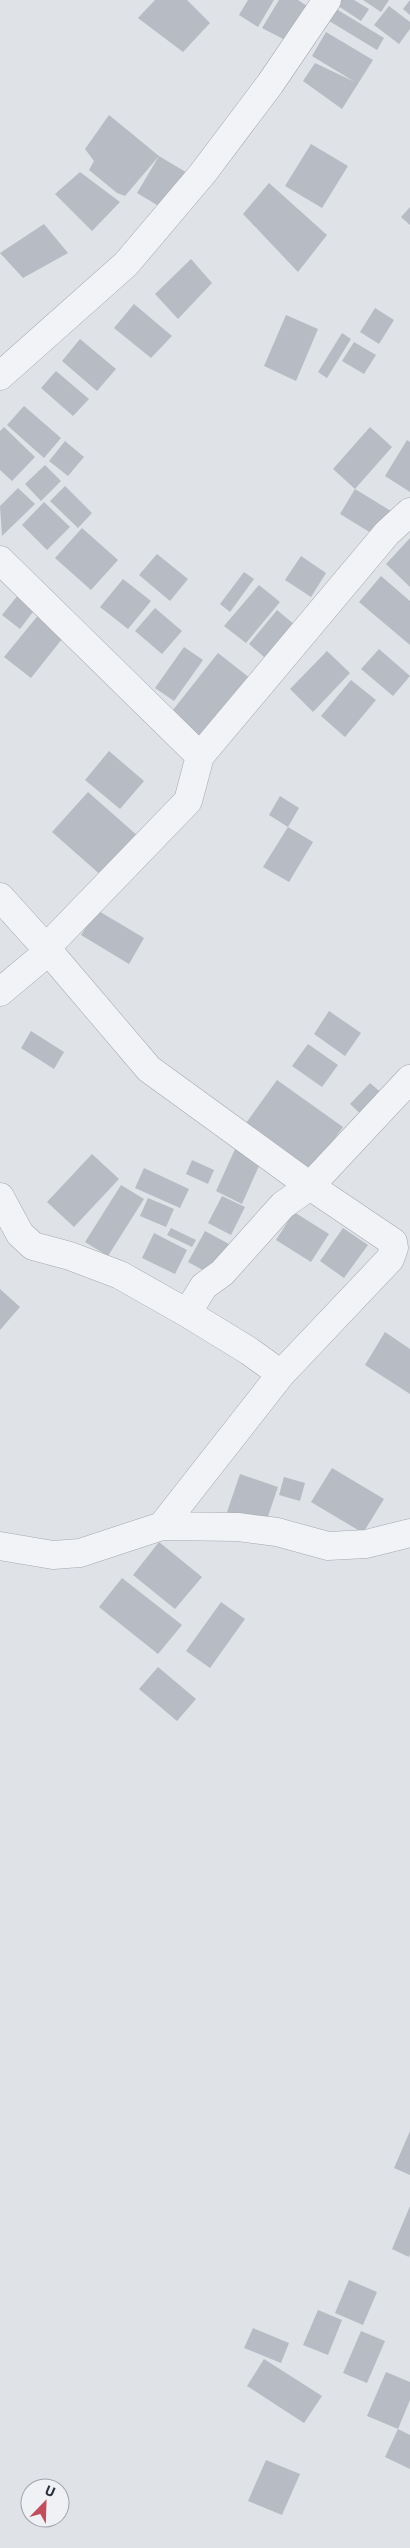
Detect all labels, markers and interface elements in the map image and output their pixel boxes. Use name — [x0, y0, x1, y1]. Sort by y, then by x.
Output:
north arrow — [20, 2478, 70, 2528]
text: U — [42, 2481, 58, 2501]

